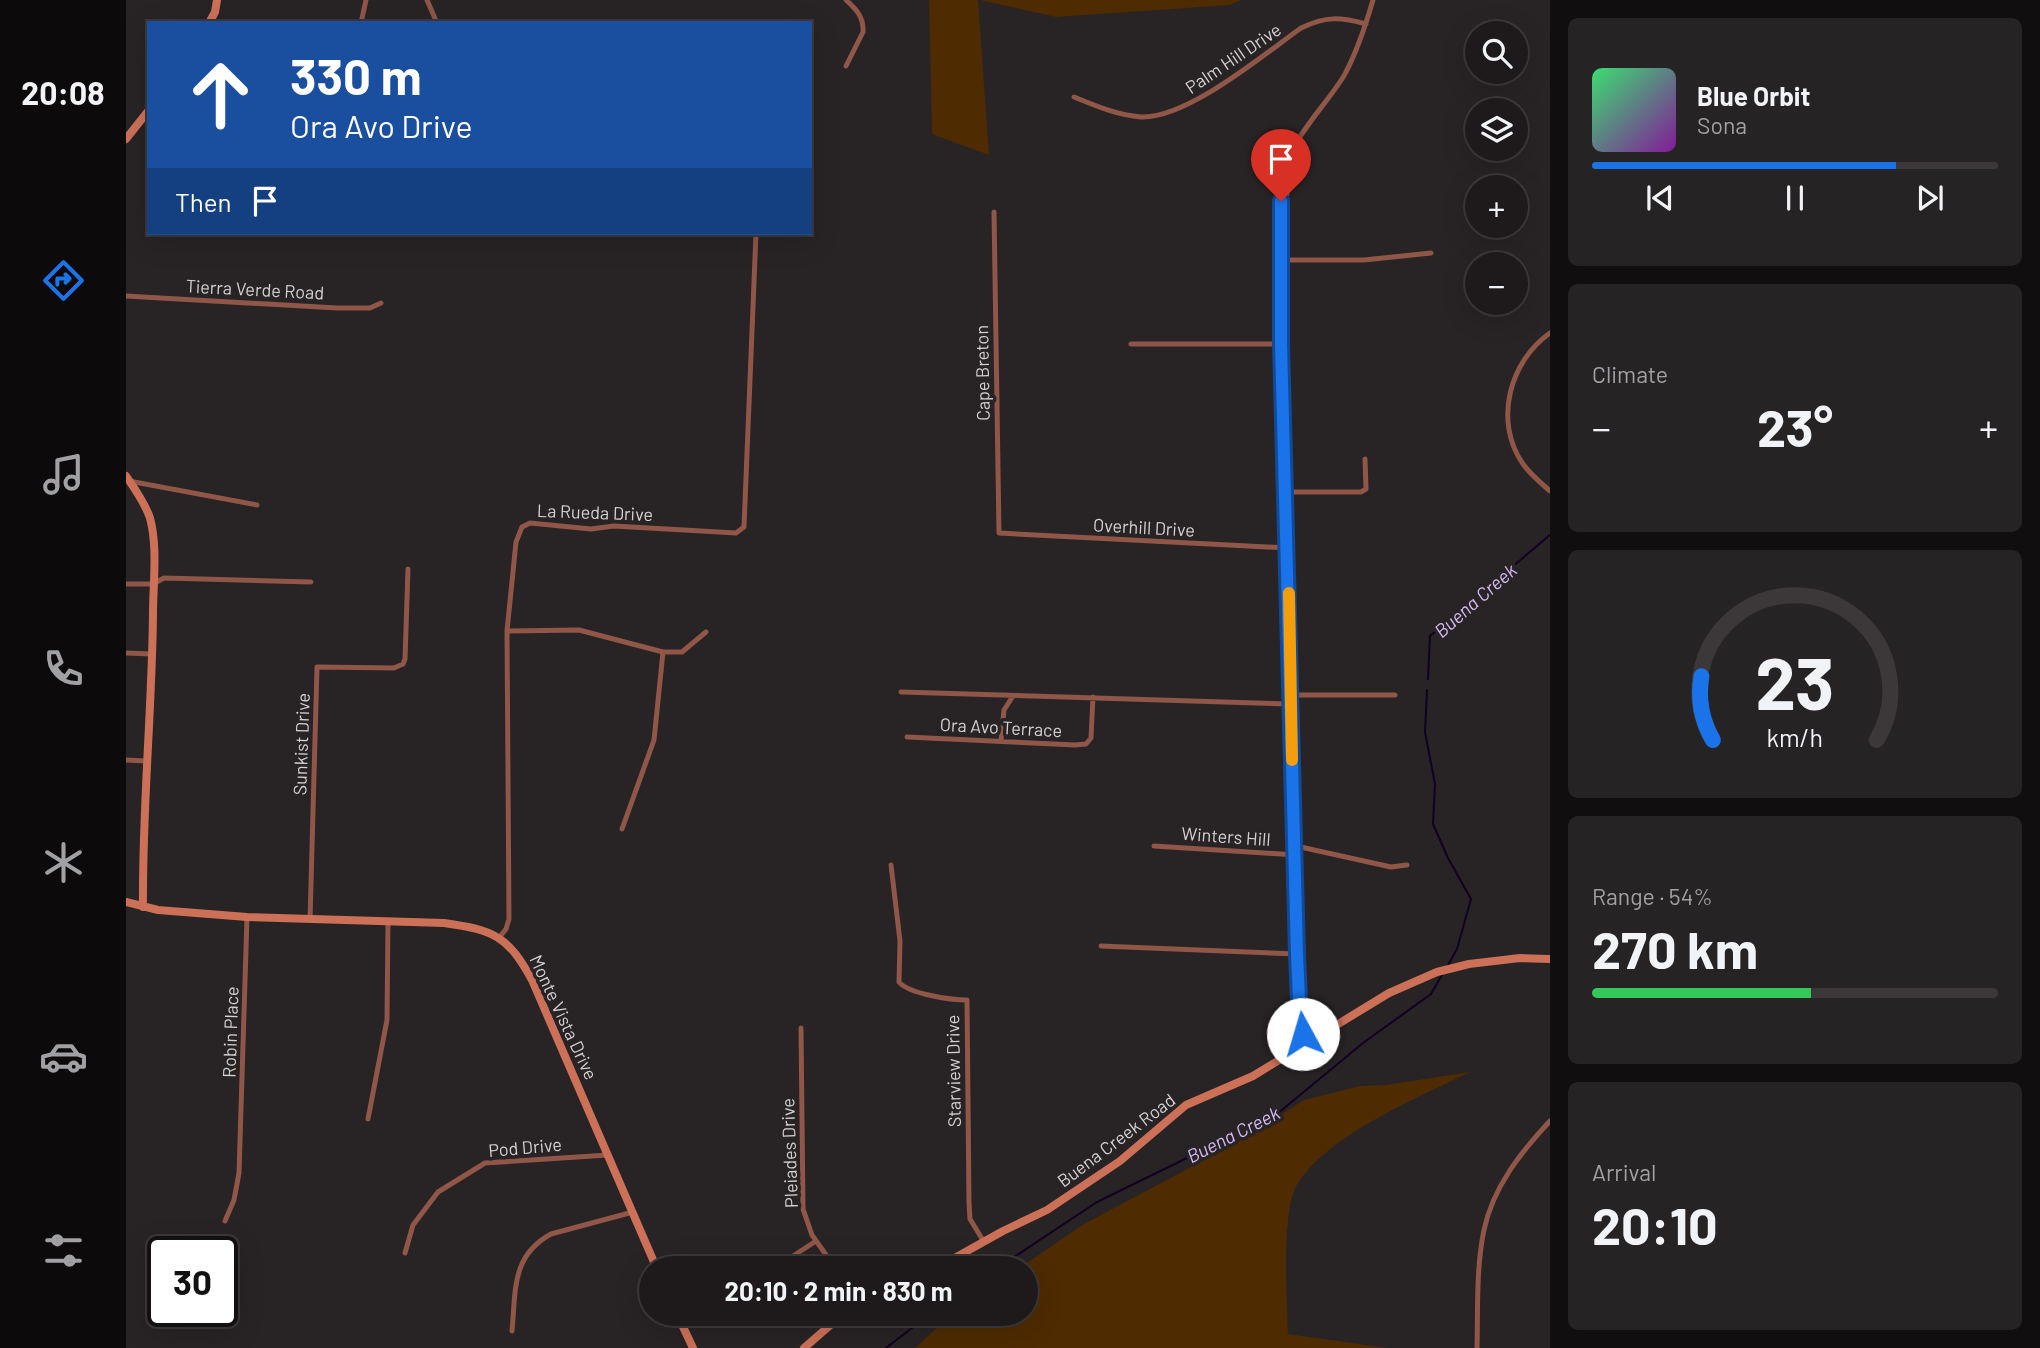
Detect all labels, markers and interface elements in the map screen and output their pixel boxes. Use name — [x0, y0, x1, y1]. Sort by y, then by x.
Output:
street label: Palm Hill Drive — [1181, 18, 1285, 98]
map controls — [1465, 21, 1528, 315]
button: search — [1465, 21, 1528, 84]
text: 330 m — [290, 46, 422, 105]
icon: ahead — [175, 49, 266, 140]
text: 20:08 — [21, 73, 105, 111]
text: Blue Orbit — [1697, 80, 1810, 111]
button: layers — [1465, 98, 1528, 161]
text: Ora Avo Drive — [290, 106, 473, 144]
text: Sona — [1697, 111, 1747, 139]
pin — [1251, 129, 1311, 201]
icon: arrive — [1262, 140, 1300, 178]
button: + — [1465, 175, 1528, 238]
icon: previous — [1641, 179, 1679, 217]
icon: pause — [1776, 179, 1814, 217]
icon: next — [1911, 179, 1949, 217]
icon: arrive — [246, 182, 284, 220]
text: Then — [175, 186, 232, 217]
button: − — [1465, 252, 1528, 315]
icon: directions — [39, 256, 88, 305]
street label: Tierra Verde Road — [185, 274, 325, 304]
street label: Cape Breton — [970, 325, 994, 421]
text: Climate — [1592, 360, 1668, 388]
text: 23° — [1757, 395, 1833, 457]
text: − — [1592, 404, 1611, 450]
text: + — [1979, 404, 1998, 450]
icon: music — [39, 450, 88, 499]
street label: La Rueda Drive — [537, 499, 653, 525]
street label: Overhill Drive — [1093, 513, 1195, 541]
water label: Buena Creek — [1429, 558, 1521, 642]
text: 23 — [1755, 637, 1835, 725]
icon: phone — [39, 644, 88, 693]
street label: Sunkist Drive — [288, 692, 314, 796]
street label: Ora Avo Terrace — [939, 713, 1063, 741]
text: km/h — [1767, 722, 1823, 752]
street label: Winters Hill — [1181, 822, 1271, 850]
icon: climate — [39, 838, 88, 887]
text: Range · 54% — [1592, 882, 1713, 910]
text: 270 km — [1592, 917, 1758, 979]
street label: Monte Vista Drive — [525, 951, 603, 1083]
street label: Robin Place — [217, 986, 243, 1078]
position arrow — [1266, 997, 1340, 1071]
street label: Starview Drive — [941, 1015, 965, 1127]
icon: car — [39, 1032, 88, 1081]
street label: Buena Creek Road — [1053, 1089, 1179, 1191]
street label: Pleiades Drive — [776, 1098, 802, 1208]
water label: Buena Creek — [1183, 1100, 1284, 1167]
street label: Pod Drive — [487, 1133, 563, 1161]
text: Arrival — [1592, 1158, 1656, 1186]
text: 20:10 — [1592, 1193, 1718, 1255]
icon: filters — [39, 1226, 88, 1275]
speed limit sign: 30 — [147, 1236, 238, 1327]
text: 20:10 · 2 min · 830 m — [724, 1275, 953, 1306]

